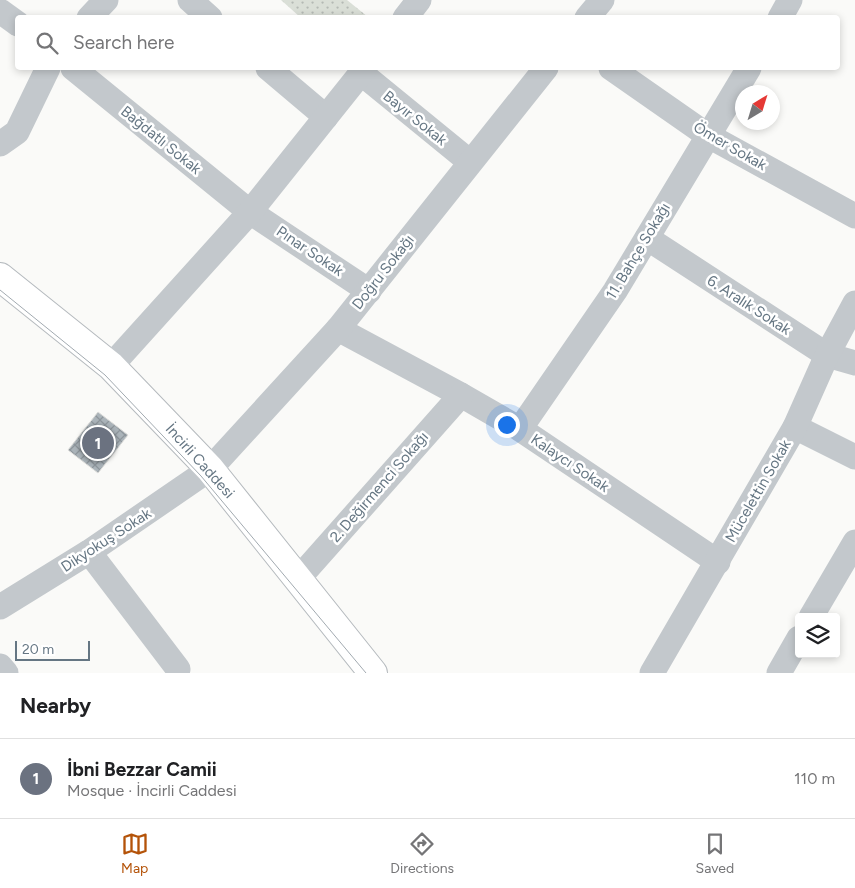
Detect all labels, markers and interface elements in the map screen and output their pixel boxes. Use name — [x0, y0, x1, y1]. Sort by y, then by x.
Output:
search box — [15, 15, 840, 70]
icon: search — [33, 29, 61, 57]
text: Search here — [73, 31, 175, 54]
north arrow — [735, 85, 780, 130]
street label: Bayır Sokak — [379, 87, 451, 150]
street label: Bağdatlı Sokak — [117, 102, 205, 178]
street label: Ömer Sokak — [690, 118, 770, 174]
street label: 11. Bahçe Sokağı — [602, 199, 674, 303]
street label: Pınar Sokak — [273, 222, 348, 280]
street label: Doğru Sokağı — [348, 231, 418, 313]
street label: 6. Aralık Sokak — [704, 271, 795, 339]
your location — [494, 412, 520, 438]
street label: İncirli Caddesi — [162, 420, 238, 502]
pin: 1 — [82, 424, 114, 462]
street label: 2. Değirmenci Sokağı — [326, 428, 432, 546]
street label: Kalaycı Sokak — [527, 430, 613, 496]
street label: Mücelettin Sokak — [721, 436, 795, 546]
street label: Dikyokuş Sokak — [58, 504, 155, 576]
map controls — [795, 613, 840, 658]
button: layers — [795, 613, 840, 658]
scale bar — [15, 638, 90, 661]
text: 20 m — [22, 641, 54, 658]
text: Nearby — [20, 693, 91, 718]
text: İbni Bezzar Camii — [67, 758, 217, 781]
text: 1 — [33, 769, 39, 788]
text: 110 m — [794, 769, 835, 788]
text: Mosque · İncirli Caddesi — [67, 781, 237, 800]
tab: Map — [121, 830, 149, 877]
tab: Directions — [390, 830, 454, 877]
tab: Saved — [696, 830, 734, 877]

